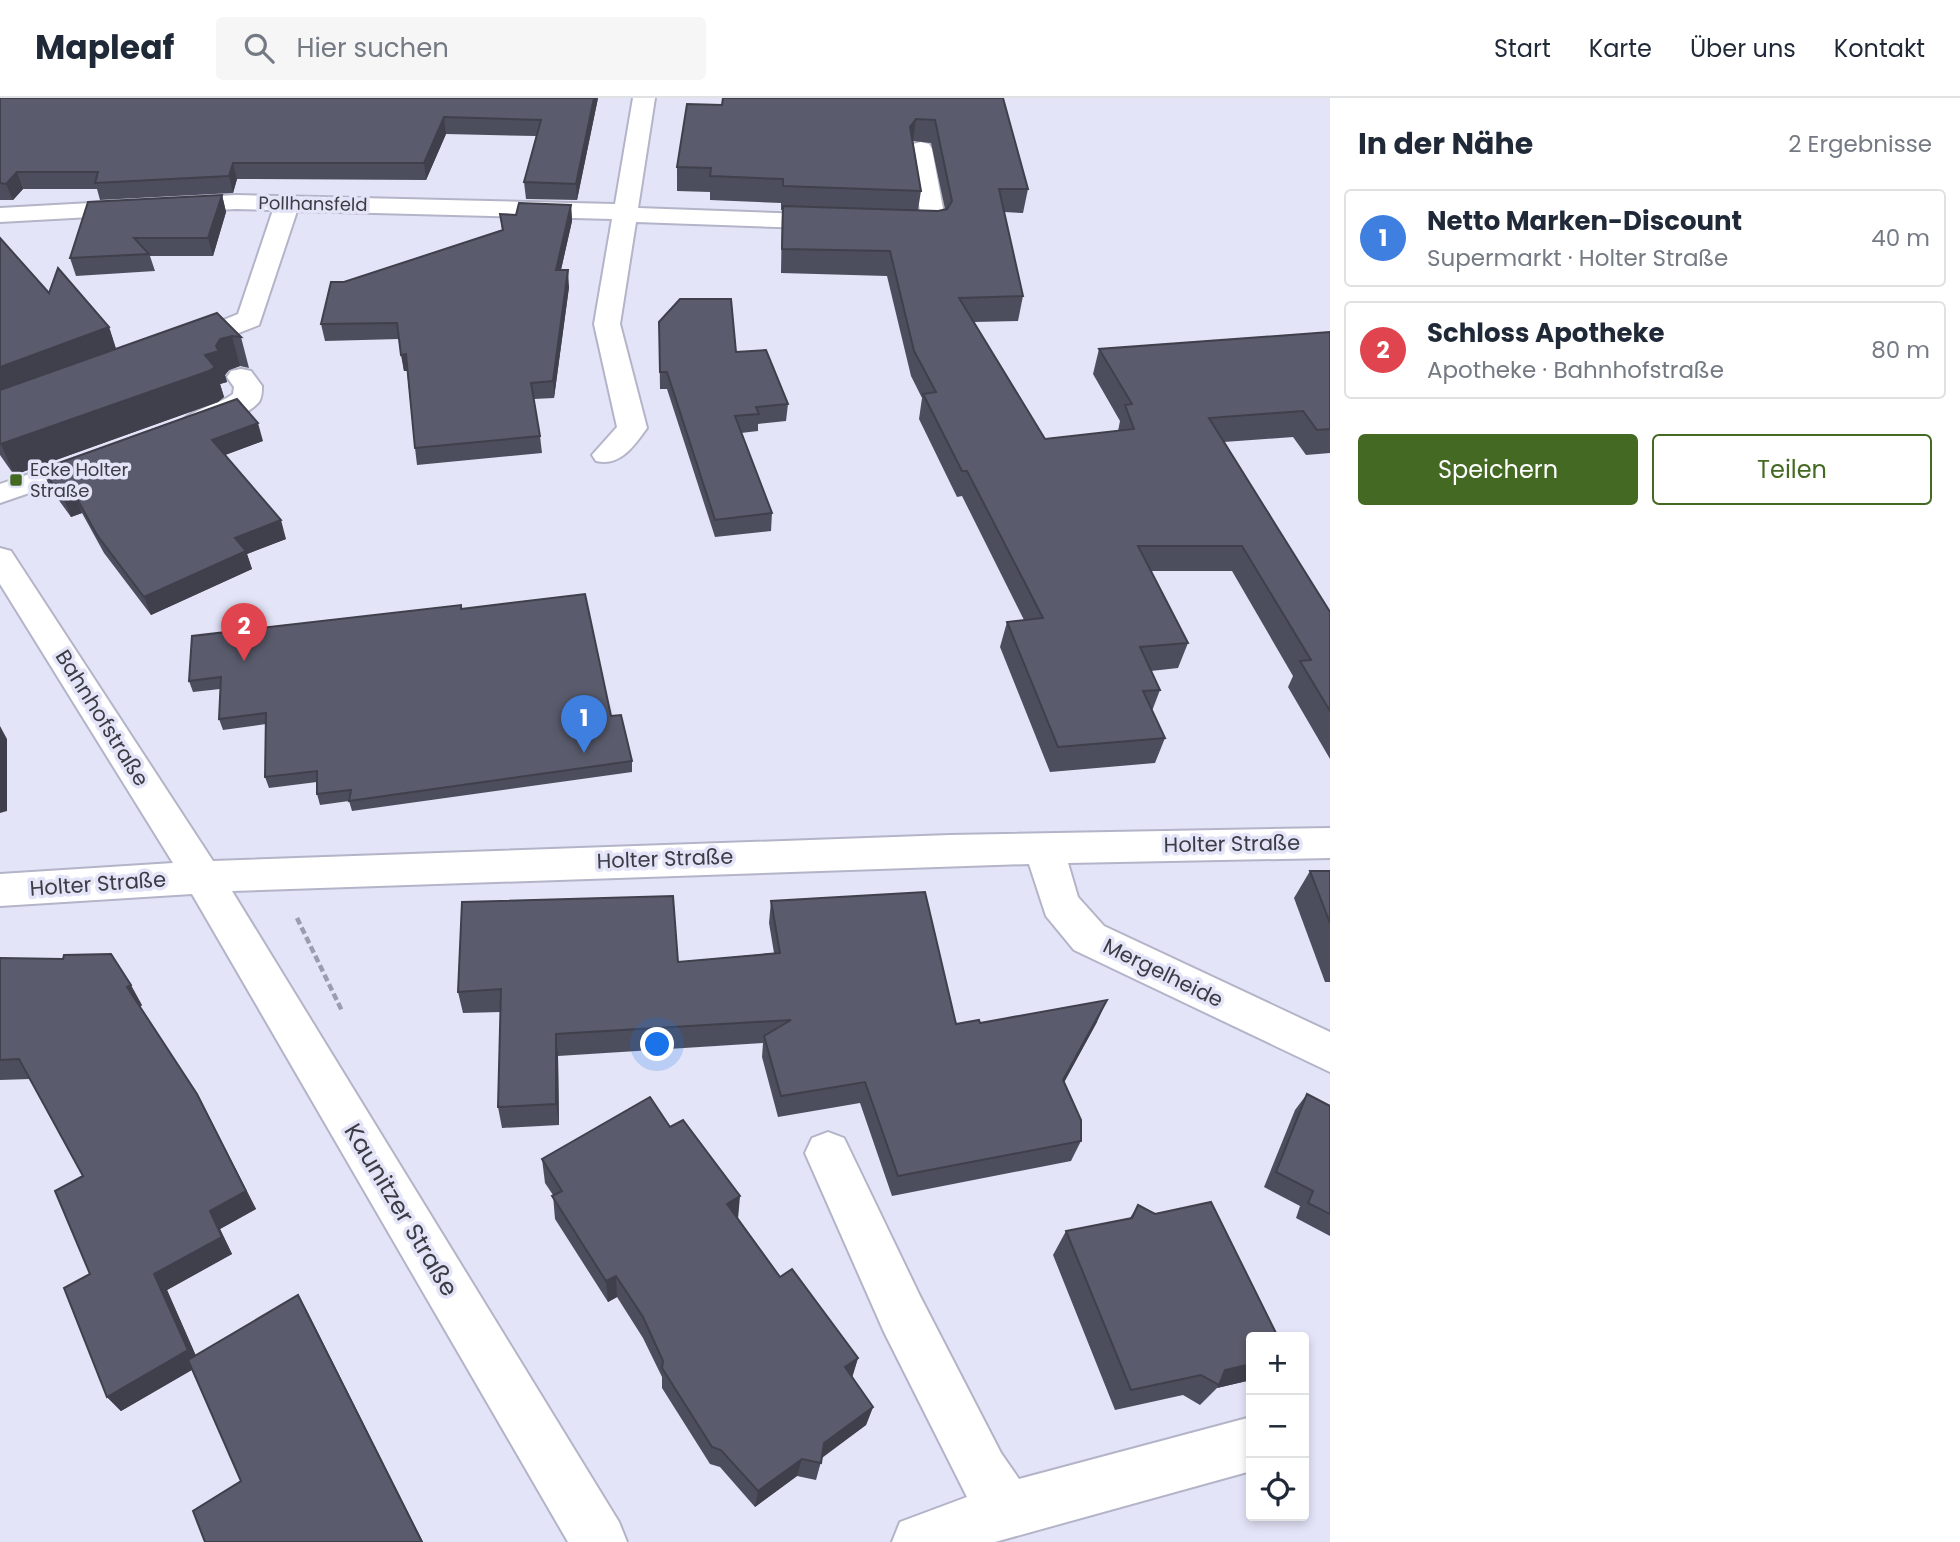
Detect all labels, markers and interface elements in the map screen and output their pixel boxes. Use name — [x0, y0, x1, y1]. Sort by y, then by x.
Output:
search box — [216, 17, 706, 80]
text: Mapleaf — [35, 24, 174, 71]
icon: search — [240, 29, 278, 67]
text: Hier suchen — [296, 30, 449, 66]
text: Start — [1494, 32, 1551, 65]
text: Karte — [1589, 32, 1652, 65]
text: Über uns — [1690, 32, 1796, 65]
text: Kontakt — [1834, 32, 1925, 65]
text: In der Nähe — [1358, 122, 1533, 165]
text: 2 Ergebnisse — [1788, 128, 1932, 160]
street label: Pollhansfeld — [258, 190, 368, 217]
text: Netto Marken-Discount — [1427, 203, 1742, 239]
text: 1 — [1379, 222, 1387, 254]
text: 40 m — [1871, 222, 1930, 254]
text: Supermarkt · Holter Straße — [1427, 242, 1728, 274]
text: Schloss Apotheke — [1427, 315, 1665, 351]
text: 2 — [1376, 334, 1390, 366]
text: 80 m — [1871, 334, 1930, 366]
text: Apotheke · Bahnhofstraße — [1427, 354, 1724, 386]
button: Speichern — [1358, 434, 1638, 505]
button: Teilen — [1652, 434, 1932, 505]
place label: Ecke Holter Straße — [30, 457, 129, 503]
marker: Ecke Holter Straße — [8, 472, 24, 488]
pin: 2 — [221, 603, 267, 661]
street label: Bahnhofstraße — [49, 644, 156, 791]
pin: 1 — [561, 695, 607, 753]
street label: Holter Straße — [1163, 828, 1301, 859]
street label: Holter Straße — [596, 842, 734, 875]
street label: Holter Straße — [29, 864, 167, 903]
street label: Mergelheide — [1098, 931, 1228, 1014]
your location — [640, 1027, 674, 1061]
street label: Kaunitzer Straße — [337, 1117, 466, 1302]
map controls — [1246, 1332, 1309, 1521]
button: + — [1246, 1332, 1309, 1395]
button: − — [1246, 1395, 1309, 1458]
button: locate — [1246, 1458, 1309, 1521]

